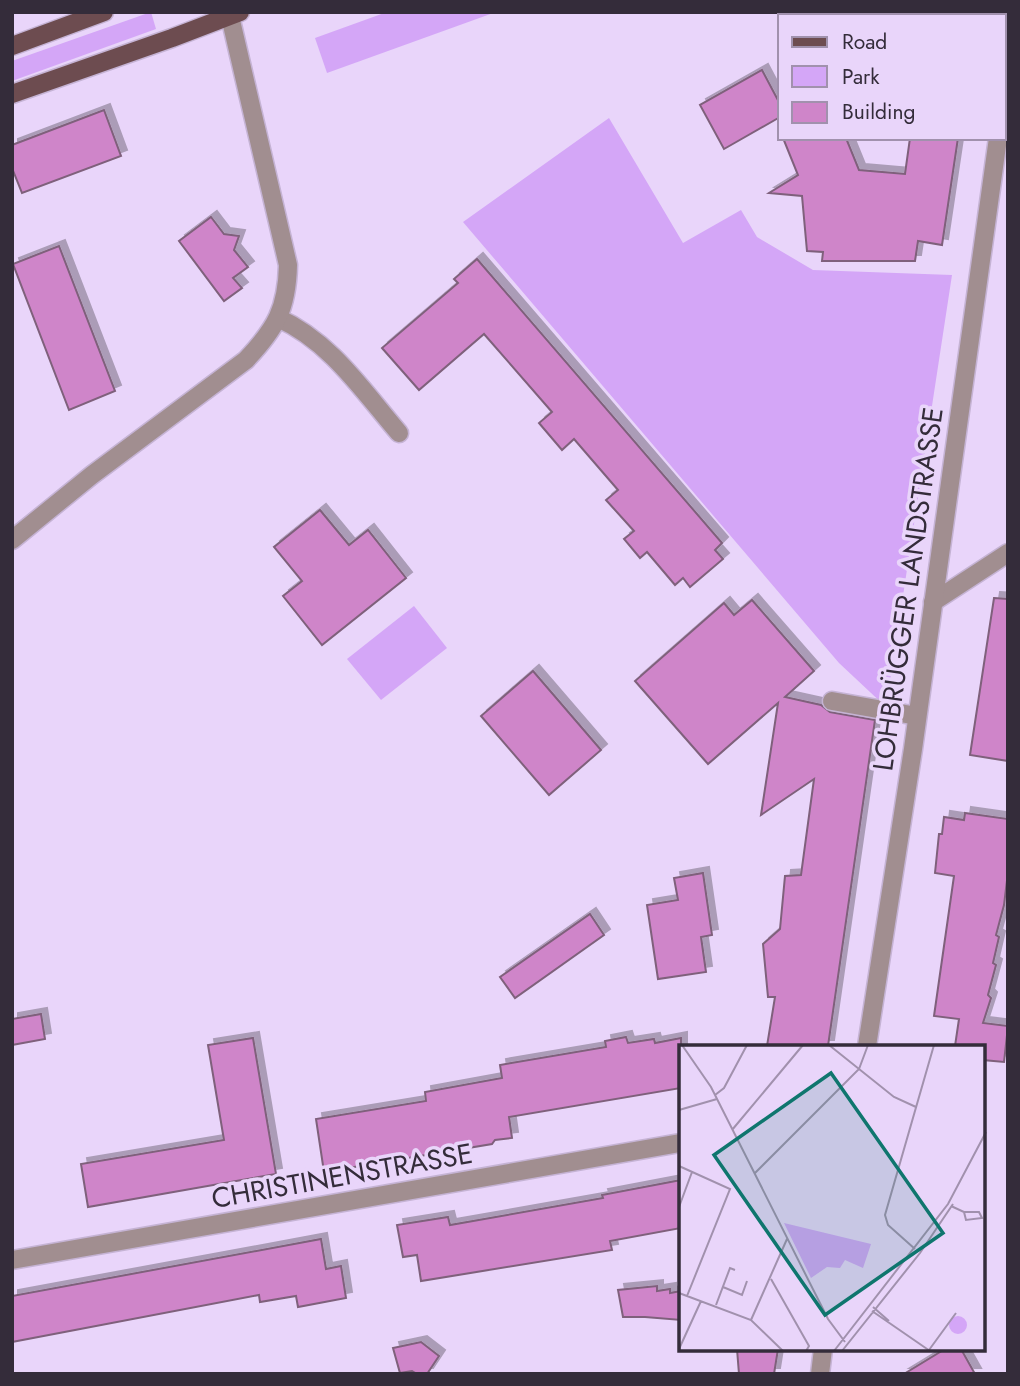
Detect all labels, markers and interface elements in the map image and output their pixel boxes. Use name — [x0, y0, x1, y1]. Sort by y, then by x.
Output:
legend — [778, 14, 1006, 140]
text: Road — [842, 27, 887, 57]
text: Park — [842, 62, 880, 92]
text: Building — [842, 97, 915, 127]
street label: LOHBRÜGGER LANDSTRASSE — [862, 404, 954, 774]
inset map — [679, 1045, 985, 1351]
street label: CHRISTINENSTRASSE — [208, 1133, 476, 1219]

